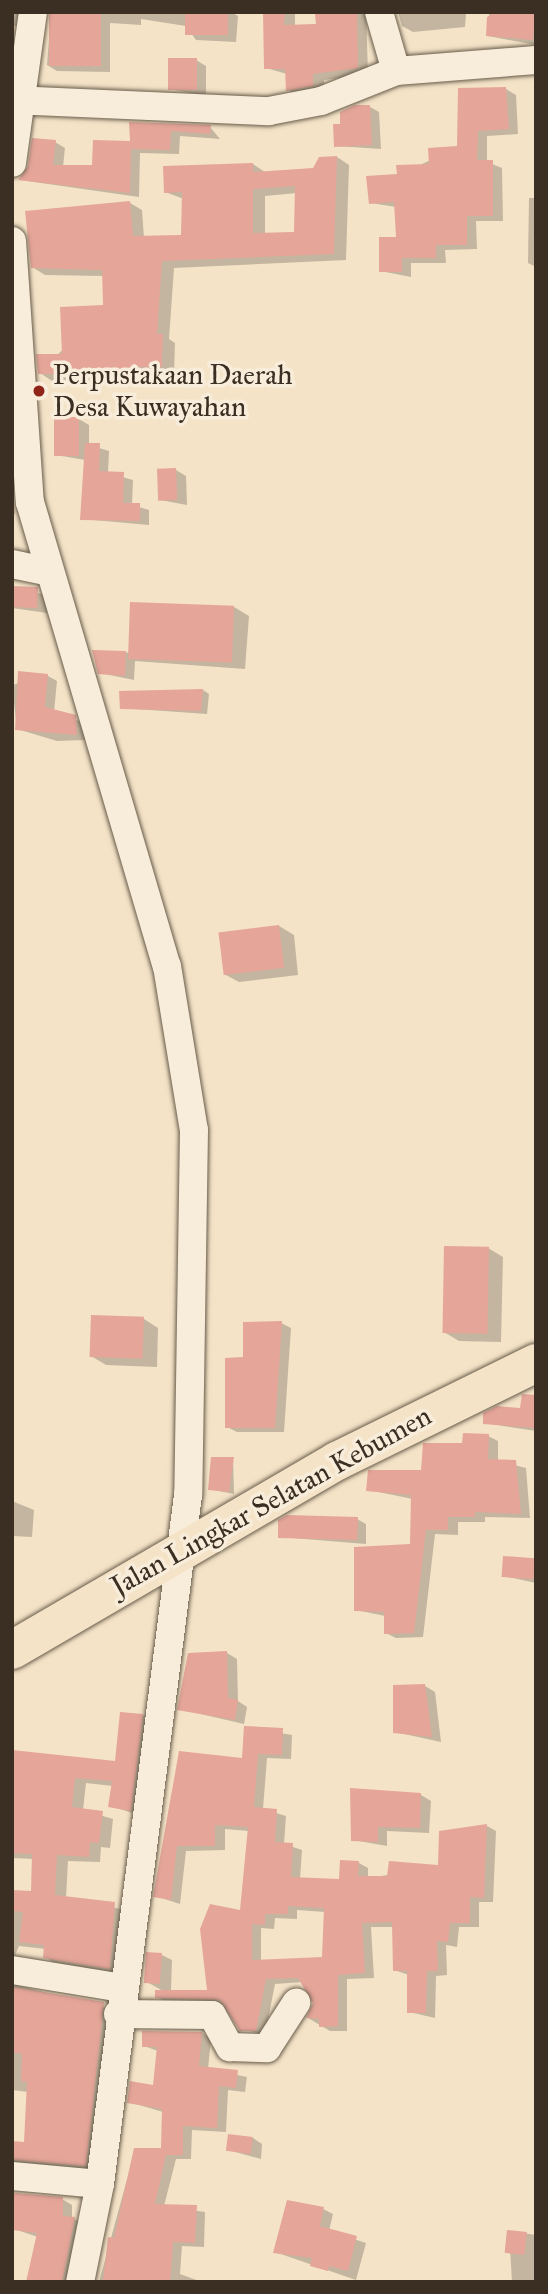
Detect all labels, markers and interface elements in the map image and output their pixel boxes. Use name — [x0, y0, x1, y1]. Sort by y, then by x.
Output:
place label: Perpustakaan Daerah Desa Kuwayahan — [53, 358, 293, 424]
marker: Perpustakaan Daerah Desa Kuwayahan — [31, 383, 47, 399]
street label: Jalan Lingkar Selatan Kebumen — [105, 1399, 437, 1603]

